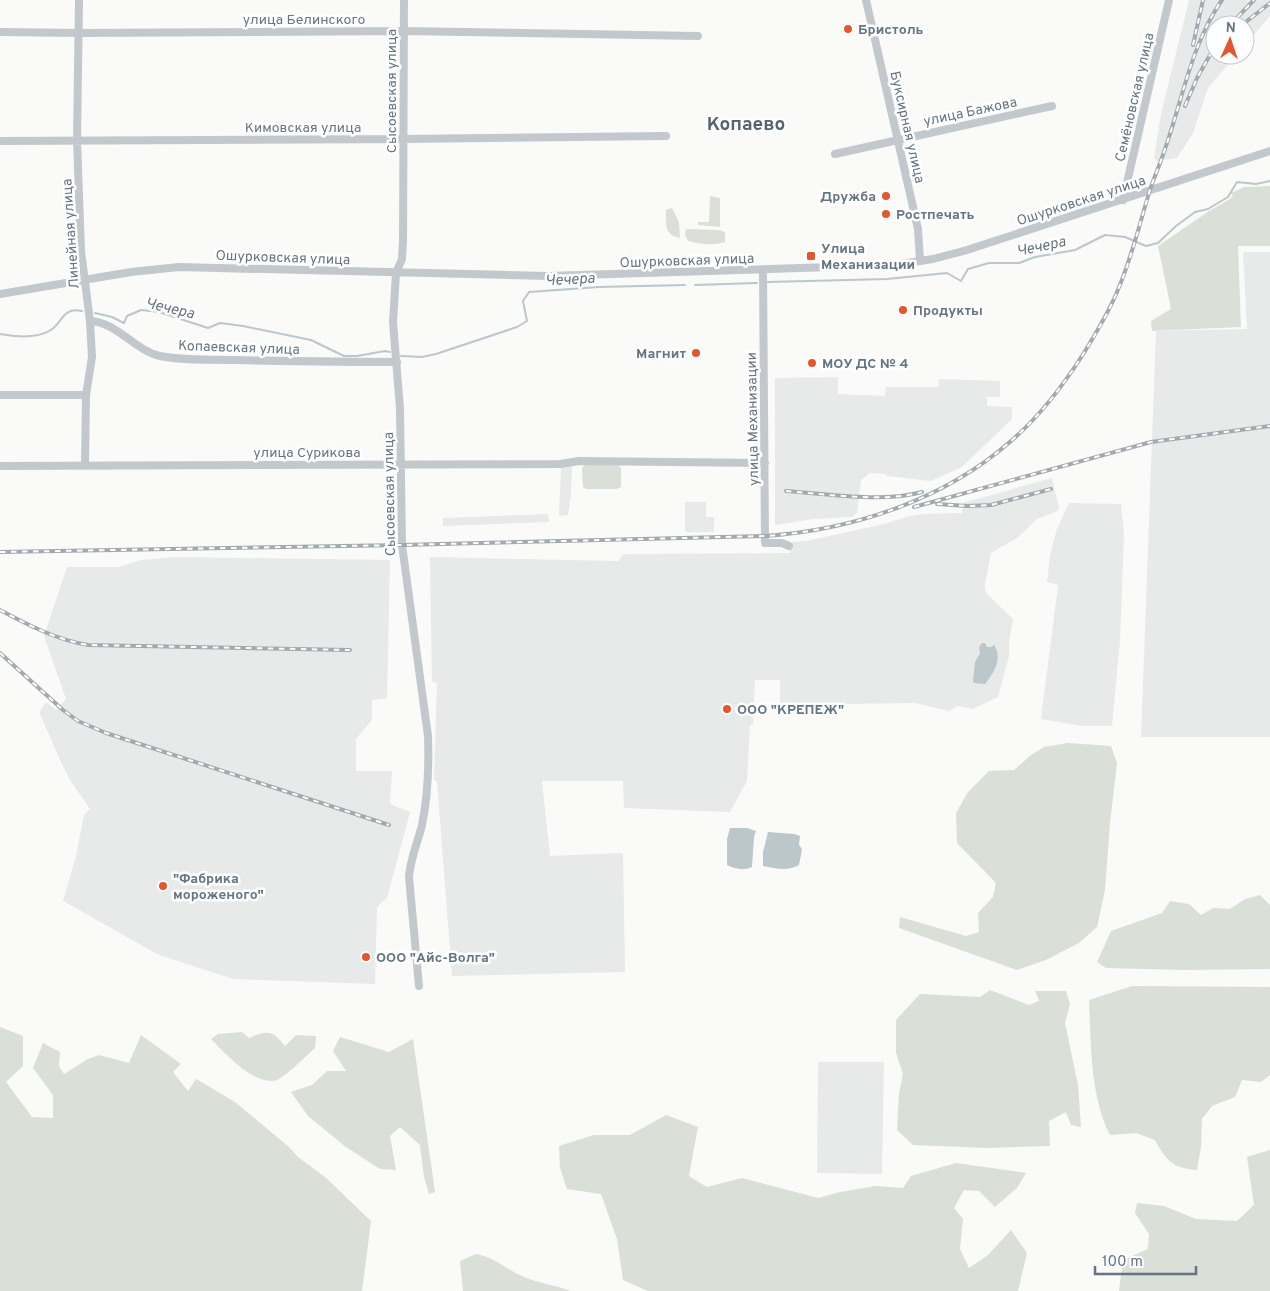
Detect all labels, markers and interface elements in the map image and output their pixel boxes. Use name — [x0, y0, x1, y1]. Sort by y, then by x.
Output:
street label: улица Белинского — [243, 12, 365, 29]
north arrow — [1205, 15, 1255, 65]
text: N — [1225, 20, 1236, 37]
place label: Бристоль — [858, 22, 924, 39]
marker: Бристоль — [842, 23, 854, 35]
street label: Сысоевская улица — [384, 29, 401, 153]
street label: Семёновская улица — [1112, 31, 1159, 164]
street label: Буксирная улица — [885, 70, 928, 185]
street label: улица Бажова — [922, 94, 1019, 131]
district label: Копаево — [707, 113, 785, 137]
street label: Кимовская улица — [245, 120, 361, 137]
street label: Ошурковская улица — [1015, 173, 1148, 230]
street label: Линейная улица — [59, 178, 84, 290]
place label: Дружба — [820, 189, 876, 206]
marker: Дружба — [880, 190, 892, 202]
place label: Ростпечать — [896, 207, 975, 224]
marker: Ростпечать — [880, 208, 892, 220]
water label: Чечера — [1015, 233, 1068, 262]
place label: Улица Механизации — [821, 241, 915, 274]
street label: Ошурковская улица — [215, 248, 351, 269]
marker: Улица Механизации — [805, 250, 817, 262]
street label: Ошурковская улица — [619, 251, 755, 272]
water label: Чечера — [545, 270, 595, 291]
water label: Чечера — [143, 295, 196, 324]
place label: Продукты — [913, 303, 983, 320]
marker: Продукты — [897, 304, 909, 316]
street label: Копаевская улица — [178, 338, 300, 359]
place label: Магнит — [636, 346, 686, 363]
marker: Магнит — [690, 347, 702, 359]
street label: улица Механизации — [744, 352, 763, 486]
place label: МОУ ДС № 4 — [822, 356, 908, 373]
marker: МОУ ДС № 4 — [806, 357, 818, 369]
street label: Сысоевская улица — [381, 432, 400, 556]
street label: улица Сурикова — [253, 445, 361, 462]
place label: ООО "КРЕПЕЖ" — [737, 702, 844, 719]
marker: ООО "КРЕПЕЖ" — [721, 703, 733, 715]
place label: "Фабрика мороженого" — [173, 871, 264, 904]
marker: "Фабрика мороженого" — [157, 880, 169, 892]
place label: ООО "Айс-Волга" — [376, 950, 495, 967]
marker: ООО "Айс-Волга" — [360, 951, 372, 963]
scale bar — [1095, 1244, 1196, 1276]
text: 100 m — [1102, 1253, 1143, 1272]

